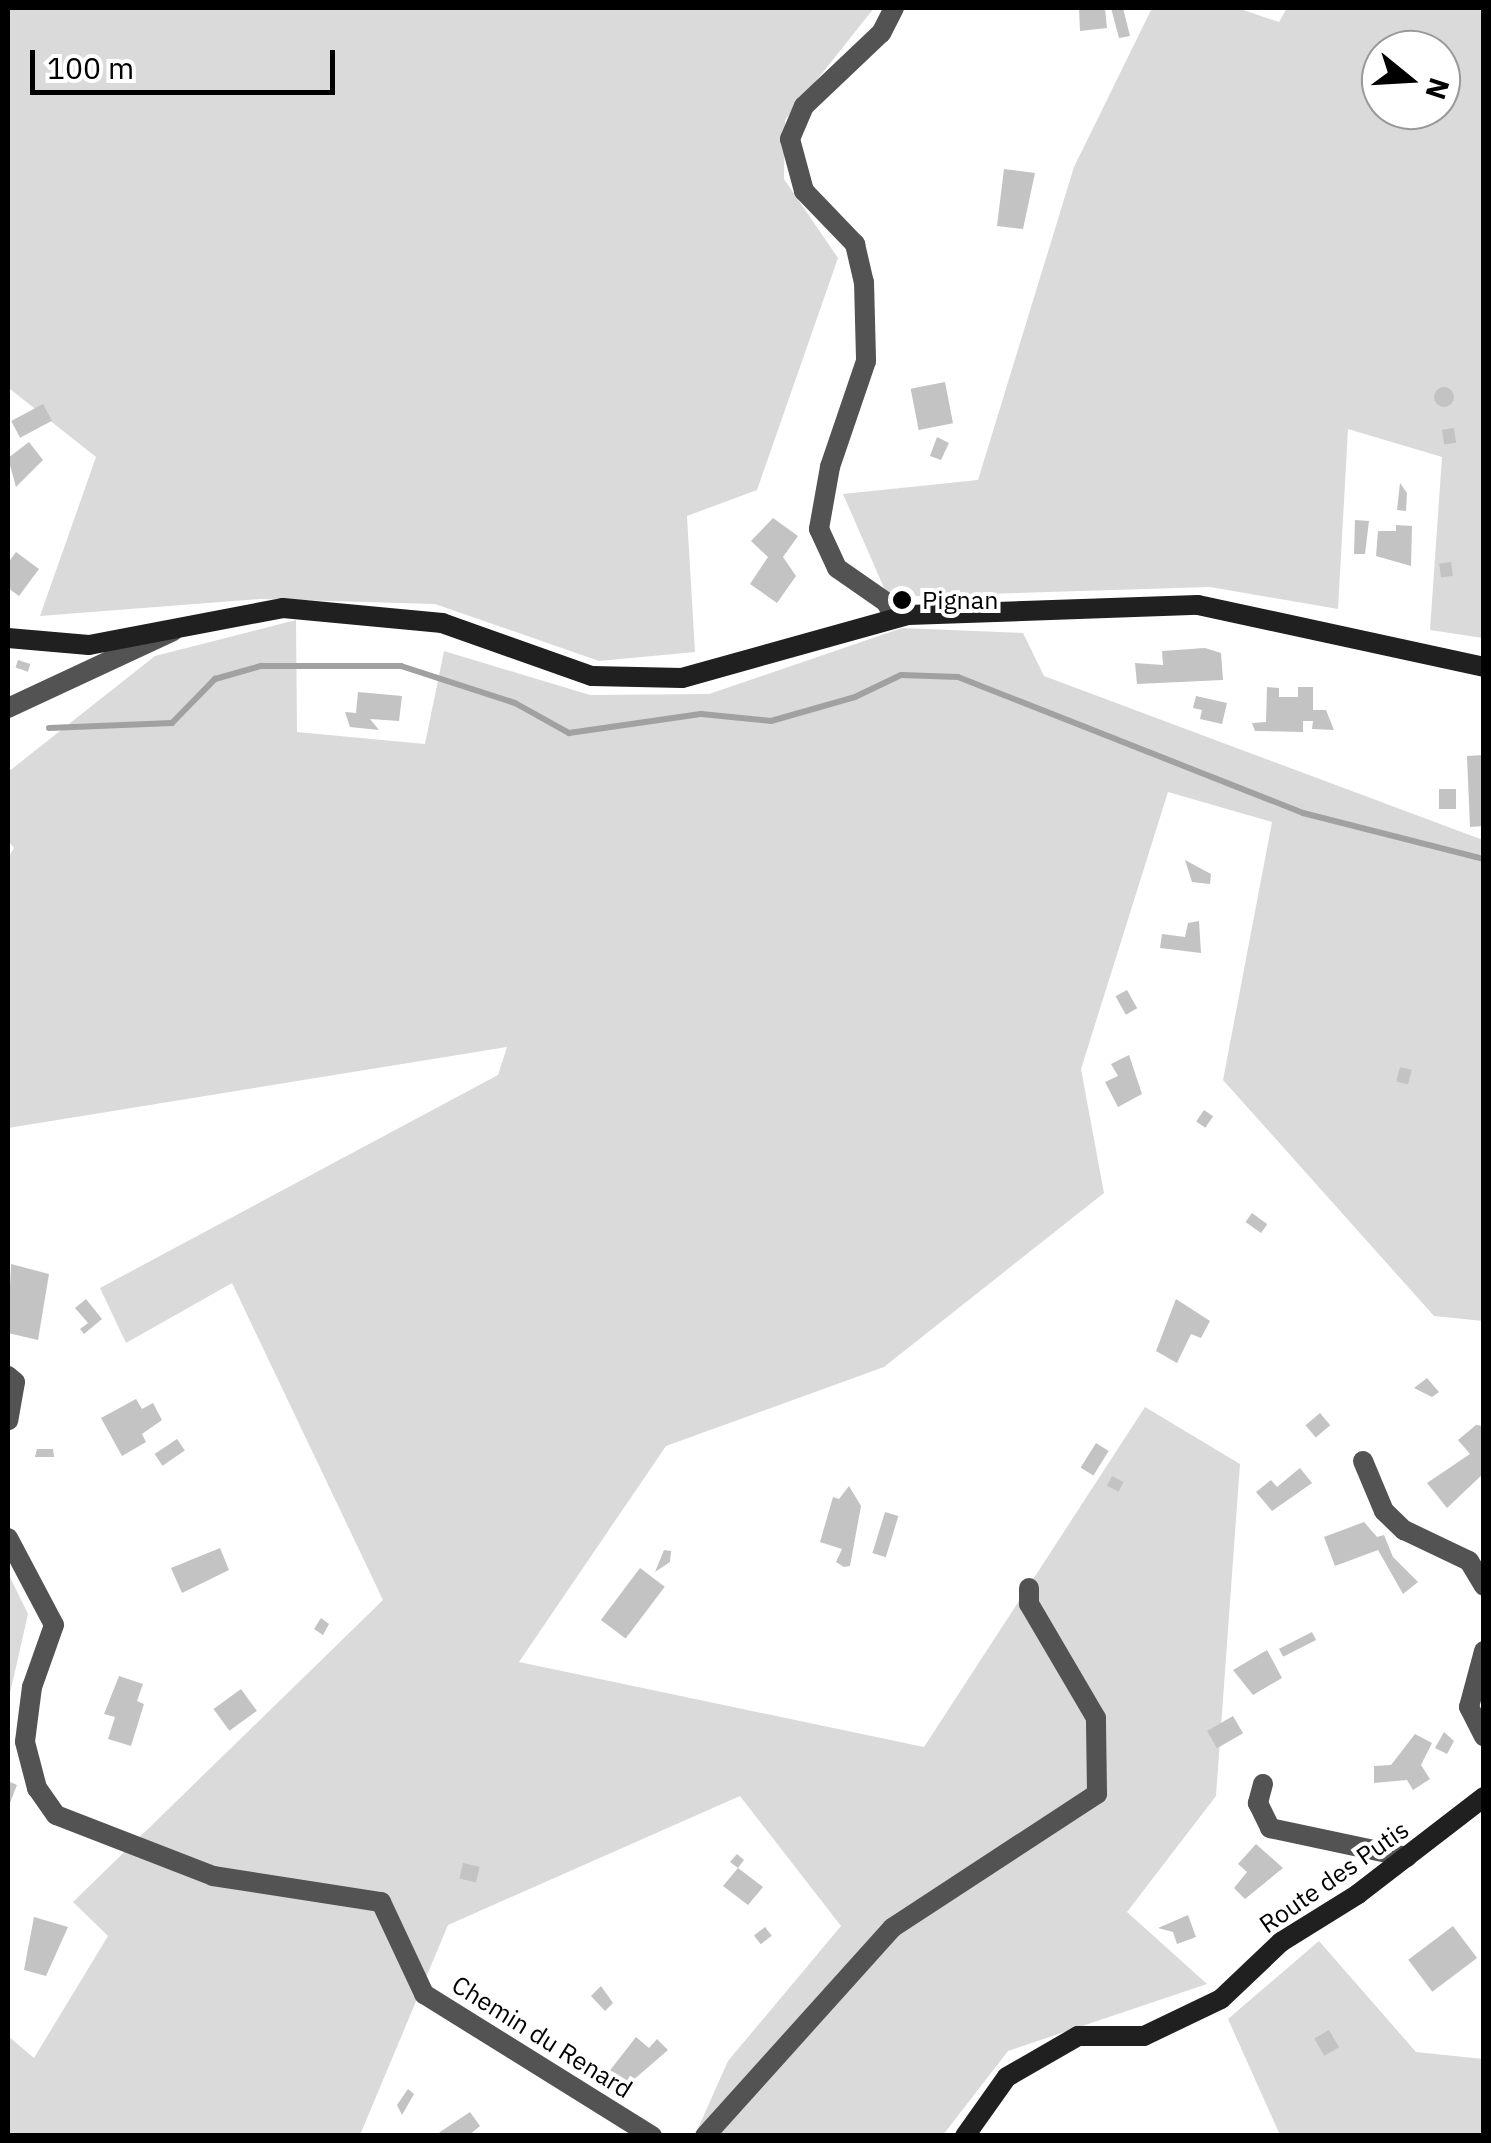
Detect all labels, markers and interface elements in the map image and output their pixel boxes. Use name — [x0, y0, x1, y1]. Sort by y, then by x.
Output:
scale bar — [35, 30, 340, 92]
north arrow — [1361, 30, 1461, 130]
text: 100 m — [47, 48, 134, 87]
text: N — [1417, 73, 1459, 104]
place label: Pignan — [922, 585, 998, 615]
marker: Pignan — [891, 589, 913, 611]
street label: Route des Putis — [1254, 1815, 1414, 1939]
street label: Chemin du Renard — [446, 1970, 638, 2104]

